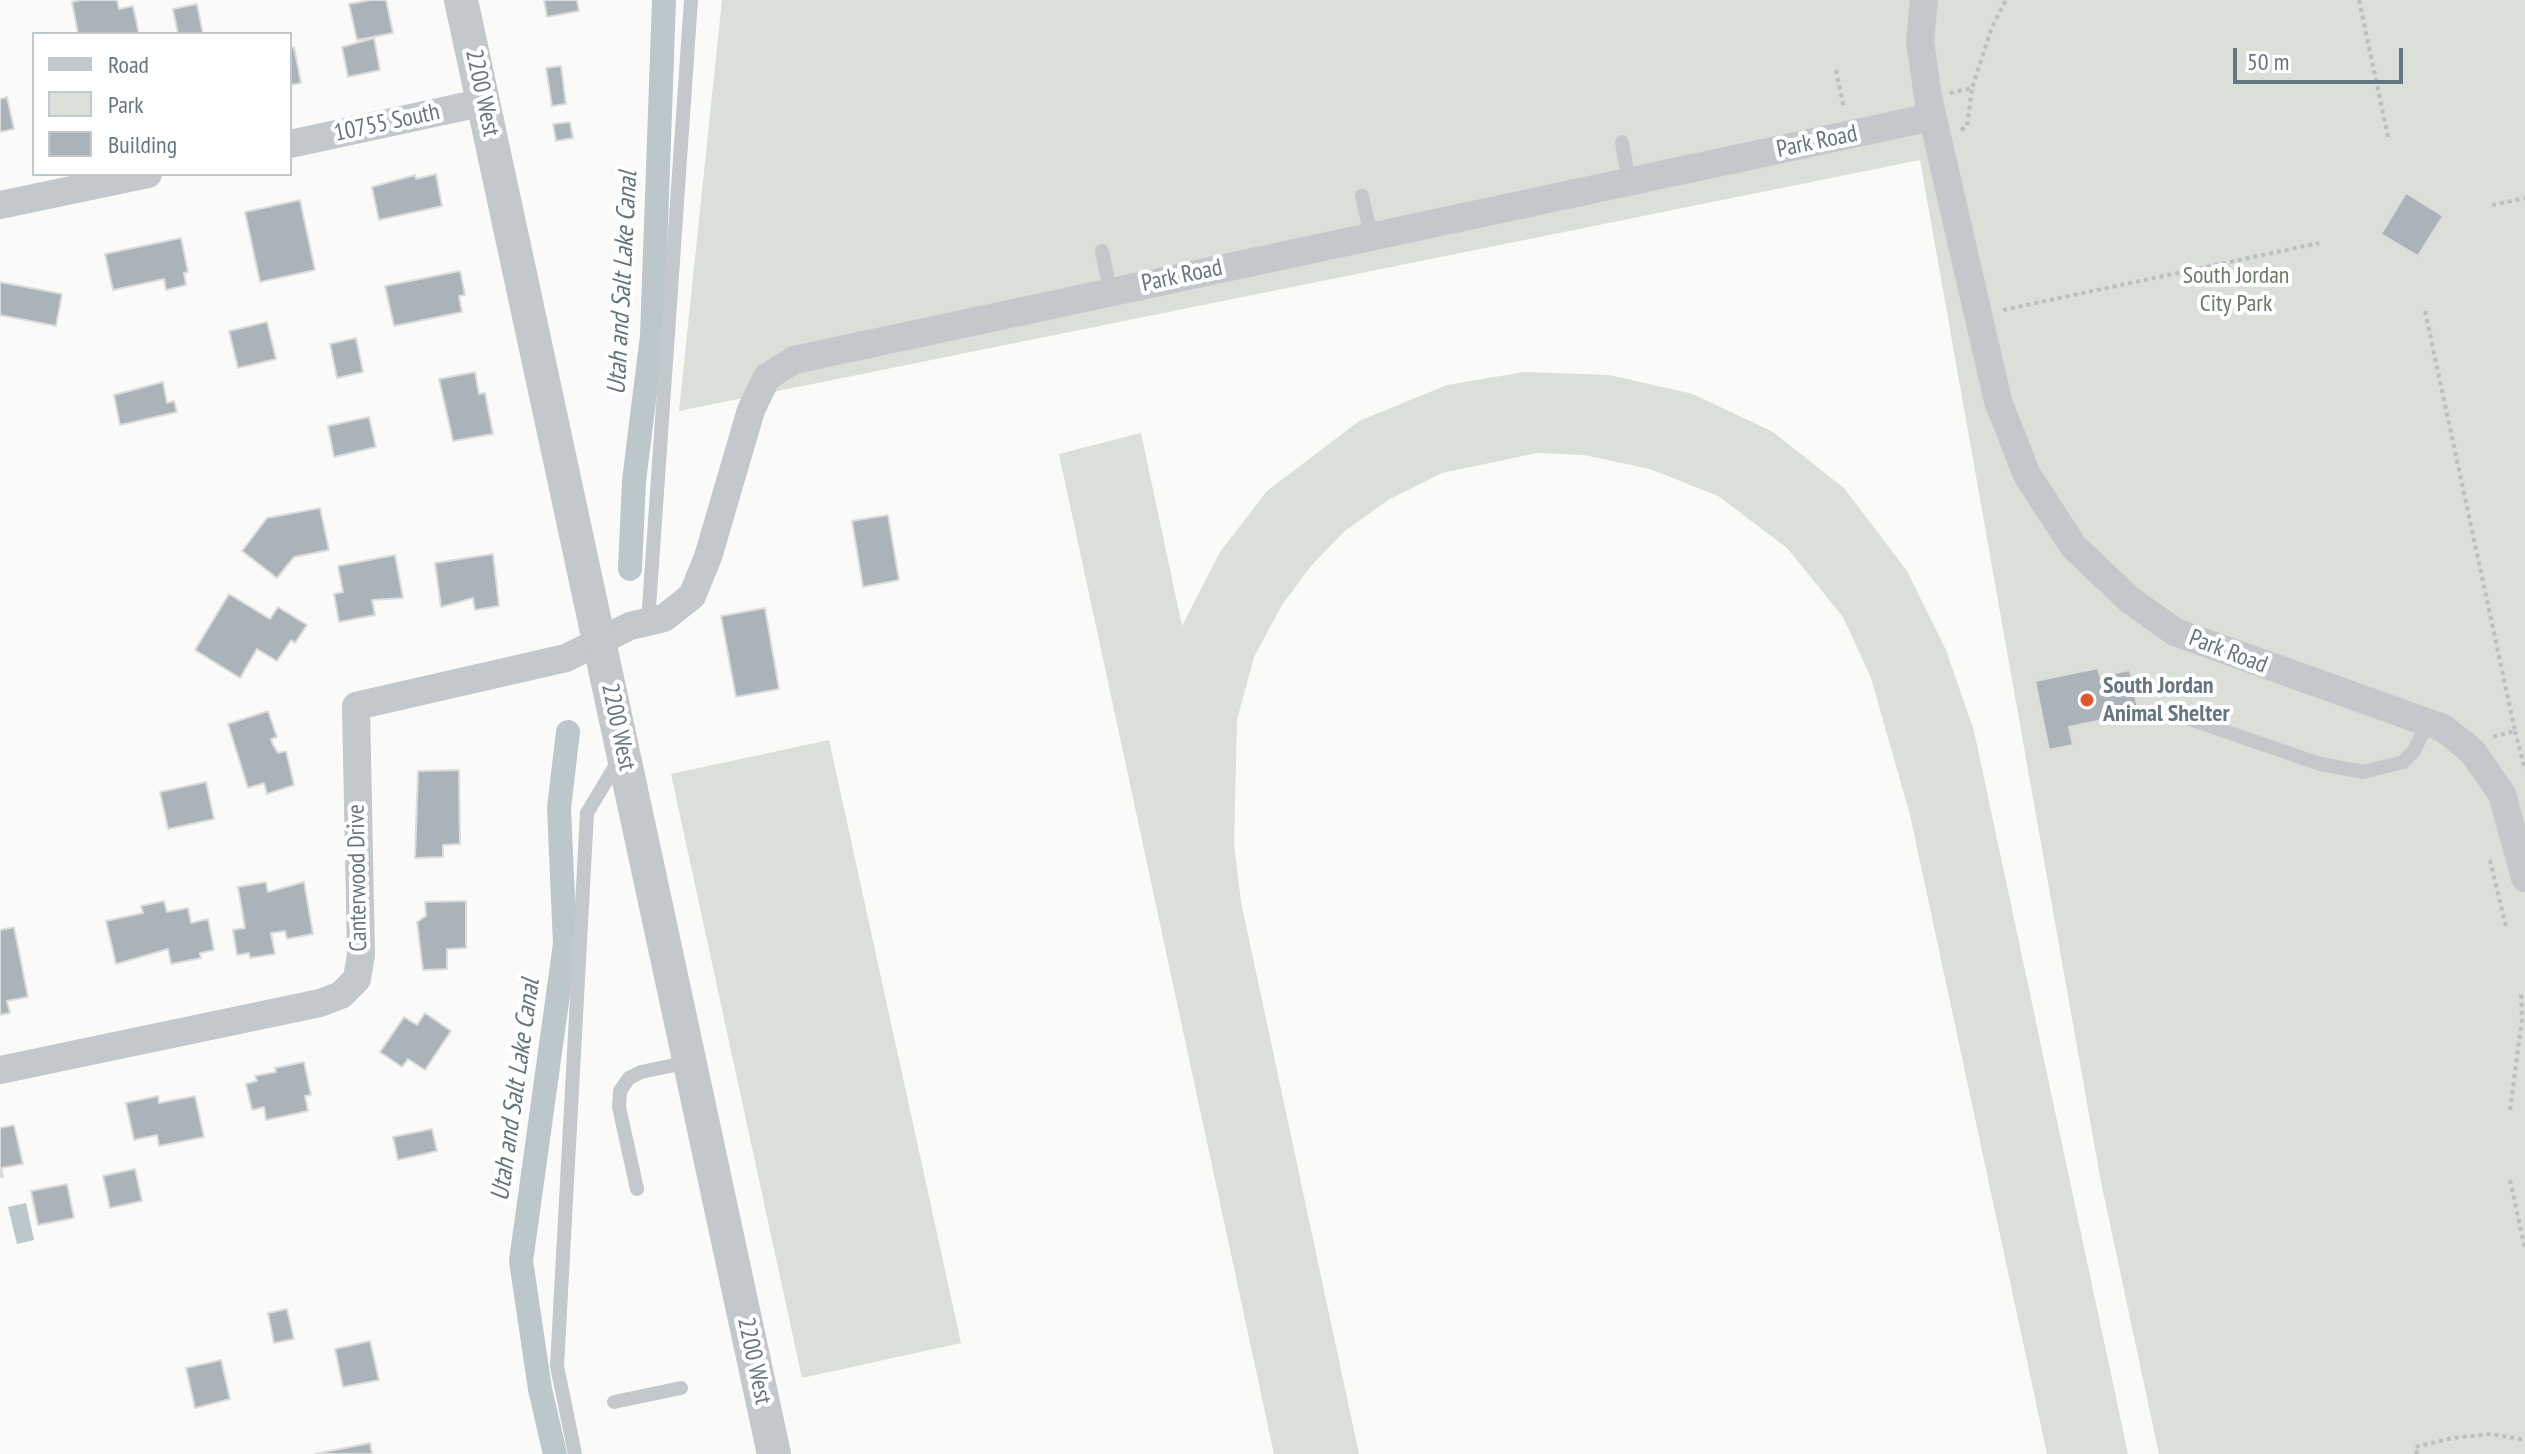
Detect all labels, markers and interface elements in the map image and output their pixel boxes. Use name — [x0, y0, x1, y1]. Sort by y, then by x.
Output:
legend — [32, 32, 292, 176]
scale bar — [2237, 32, 2407, 82]
text: 50 m — [2247, 46, 2289, 77]
street label: 2200 West — [459, 47, 505, 139]
text: Road — [108, 49, 149, 80]
text: Park — [108, 89, 144, 120]
street label: 10755 South — [332, 98, 442, 148]
street label: Park Road — [1774, 119, 1860, 165]
text: Building — [108, 129, 177, 160]
water label: Utah and Salt Lake Canal — [602, 171, 644, 395]
street label: Park Road — [1139, 253, 1225, 299]
park label: South Jordan City Park — [2183, 262, 2289, 318]
street label: Park Road — [2185, 624, 2271, 680]
place label: South Jordan Animal Shelter — [2103, 672, 2229, 728]
street label: 2200 West — [595, 681, 641, 773]
marker: South Jordan Animal Shelter — [2078, 691, 2096, 709]
street label: Canterwood Drive — [342, 804, 374, 952]
water label: Utah and Salt Lake Canal — [485, 977, 547, 1203]
street label: 2200 West — [731, 1315, 777, 1407]

